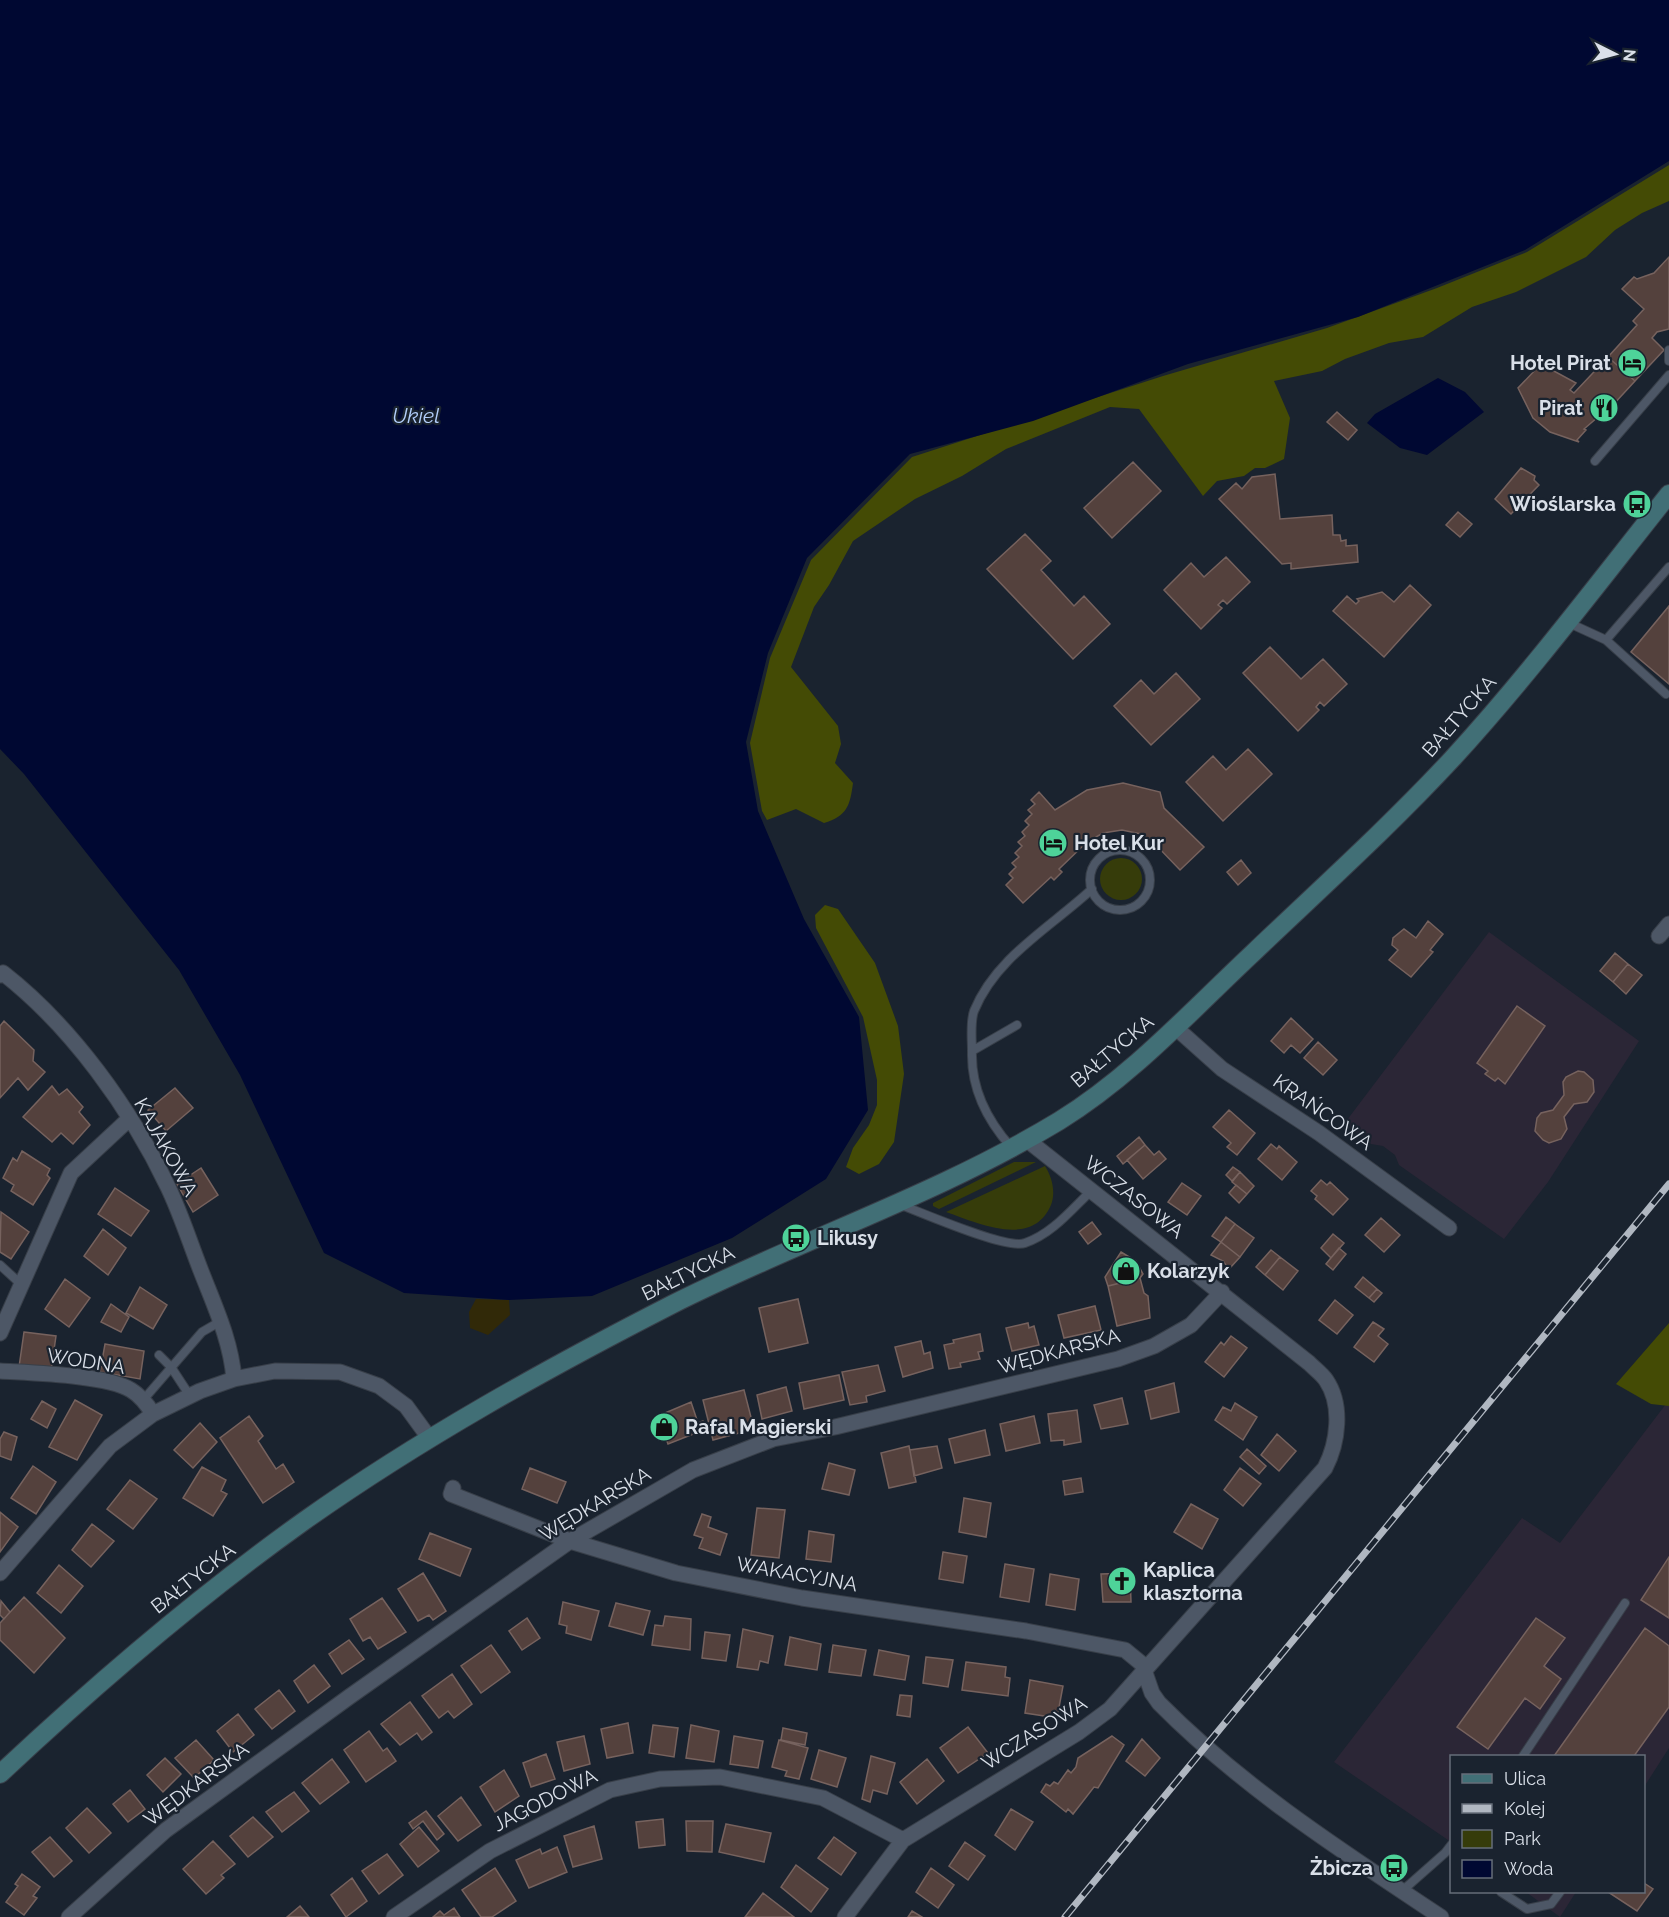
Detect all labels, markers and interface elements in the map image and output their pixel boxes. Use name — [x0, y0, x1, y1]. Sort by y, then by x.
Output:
north arrow — [1585, 24, 1645, 84]
text: N — [1619, 48, 1640, 63]
hotel icon: Hotel Pirat — [1616, 347, 1648, 379]
place label: Hotel Pirat — [1510, 351, 1611, 375]
restaurant icon: Pirat — [1588, 392, 1620, 424]
place label: Pirat — [1539, 396, 1583, 420]
water label: Ukiel — [392, 403, 440, 428]
bus stop icon: Wioślarska — [1621, 488, 1653, 520]
place label: Wioślarska — [1510, 492, 1616, 516]
street label: BAŁTYCKA — [1417, 670, 1501, 762]
hotel icon: Hotel Kur — [1037, 827, 1069, 859]
place label: Hotel Kur — [1074, 831, 1164, 855]
street label: BAŁTYCKA — [1066, 1009, 1159, 1092]
street label: KRAŃCOWA — [1269, 1069, 1378, 1155]
street label: KAJAKOWA — [129, 1094, 203, 1201]
street label: WCZASOWA — [1079, 1151, 1189, 1244]
bus stop icon: Likusy — [780, 1222, 812, 1254]
place label: Likusy — [817, 1226, 878, 1250]
street label: BAŁTYCKA — [638, 1240, 739, 1306]
shop icon: Kolarzyk — [1110, 1255, 1142, 1287]
place label: Kolarzyk — [1147, 1259, 1230, 1283]
street label: WĘDKARSKA — [995, 1323, 1123, 1379]
street label: WODNA — [45, 1343, 127, 1379]
shop icon: Rafal Magierski — [648, 1411, 680, 1443]
place label: Rafal Magierski — [685, 1415, 831, 1439]
street label: WĘDKARSKA — [535, 1461, 655, 1547]
street label: BAŁTYCKA — [146, 1537, 240, 1618]
street label: WAKACYJNA — [735, 1552, 860, 1597]
place label: Kaplica klasztorna — [1143, 1558, 1243, 1605]
church icon: Kaplica klasztorna — [1106, 1565, 1138, 1597]
street label: WCZASOWA — [977, 1691, 1092, 1775]
street label: WĘDKARSKA — [139, 1736, 254, 1831]
legend — [1450, 1755, 1645, 1893]
street label: JAGODOWA — [489, 1763, 602, 1836]
text: Ulica — [1504, 1768, 1546, 1789]
text: Kolej — [1504, 1798, 1545, 1819]
text: Park — [1504, 1828, 1541, 1849]
bus stop icon: Żbicza — [1378, 1852, 1410, 1884]
place label: Żbicza — [1310, 1856, 1373, 1880]
text: Woda — [1504, 1858, 1553, 1879]

